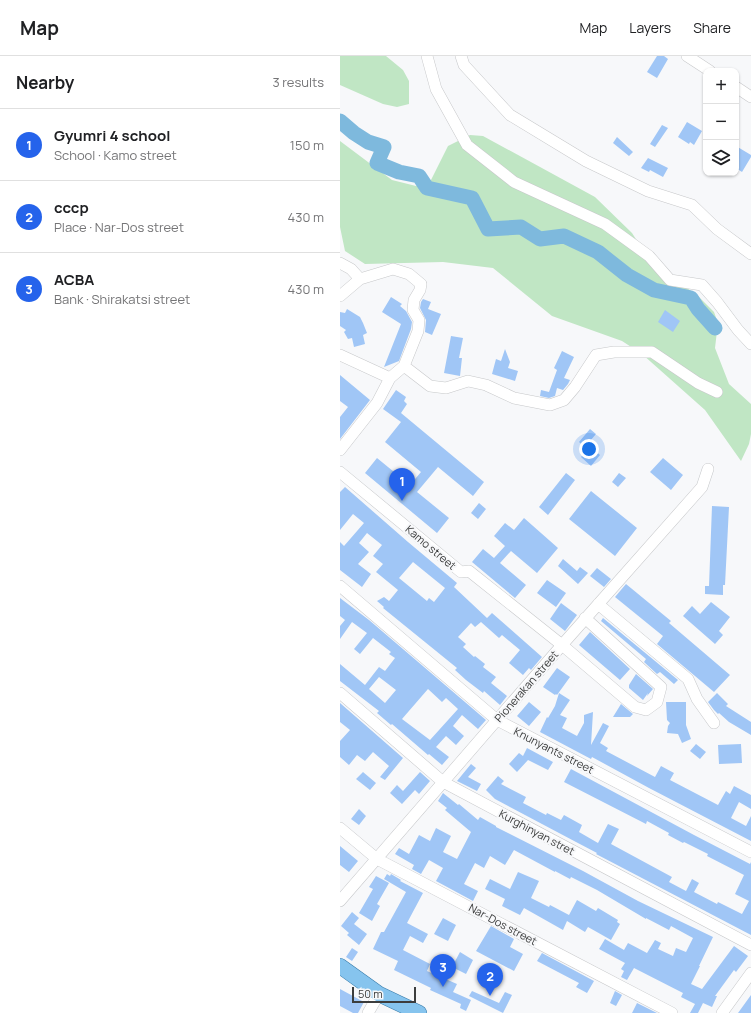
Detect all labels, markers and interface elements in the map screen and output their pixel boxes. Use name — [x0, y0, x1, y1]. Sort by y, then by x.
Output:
text: Map — [20, 15, 59, 41]
text: Map — [579, 18, 607, 37]
text: Layers — [629, 18, 671, 37]
text: Share — [693, 18, 731, 37]
map controls — [703, 68, 739, 176]
button: + — [703, 68, 739, 104]
text: Nearby — [16, 71, 74, 94]
text: 3 results — [272, 73, 324, 91]
button: − — [703, 104, 739, 140]
text: Gyumri 4 school — [54, 125, 170, 146]
text: 1 — [26, 136, 32, 154]
text: 150 m — [290, 136, 324, 154]
button: layers — [703, 140, 739, 176]
text: School · Kamo street — [54, 146, 177, 164]
text: ссср — [54, 197, 89, 218]
text: 2 — [25, 208, 33, 226]
text: 430 m — [288, 208, 324, 226]
text: Place · Nar-Dos street — [54, 218, 184, 236]
text: ACBA — [54, 269, 94, 290]
text: 3 — [25, 280, 33, 298]
text: 430 m — [288, 280, 324, 298]
text: Bank · Shirakatsi street — [54, 290, 190, 308]
your location — [579, 439, 599, 459]
pin: 1 — [389, 468, 415, 501]
street label: Kamo street — [402, 521, 460, 573]
street label: Pionerakan street — [491, 647, 561, 725]
street label: Knunyants street — [511, 723, 597, 777]
street label: Kurghinyan stret — [497, 806, 577, 858]
street label: Nar-Dos street — [466, 900, 540, 948]
pin: 3 — [430, 954, 456, 987]
pin: 2 — [477, 963, 503, 996]
scale bar — [352, 985, 416, 1004]
text: 50 m — [358, 986, 383, 1001]

